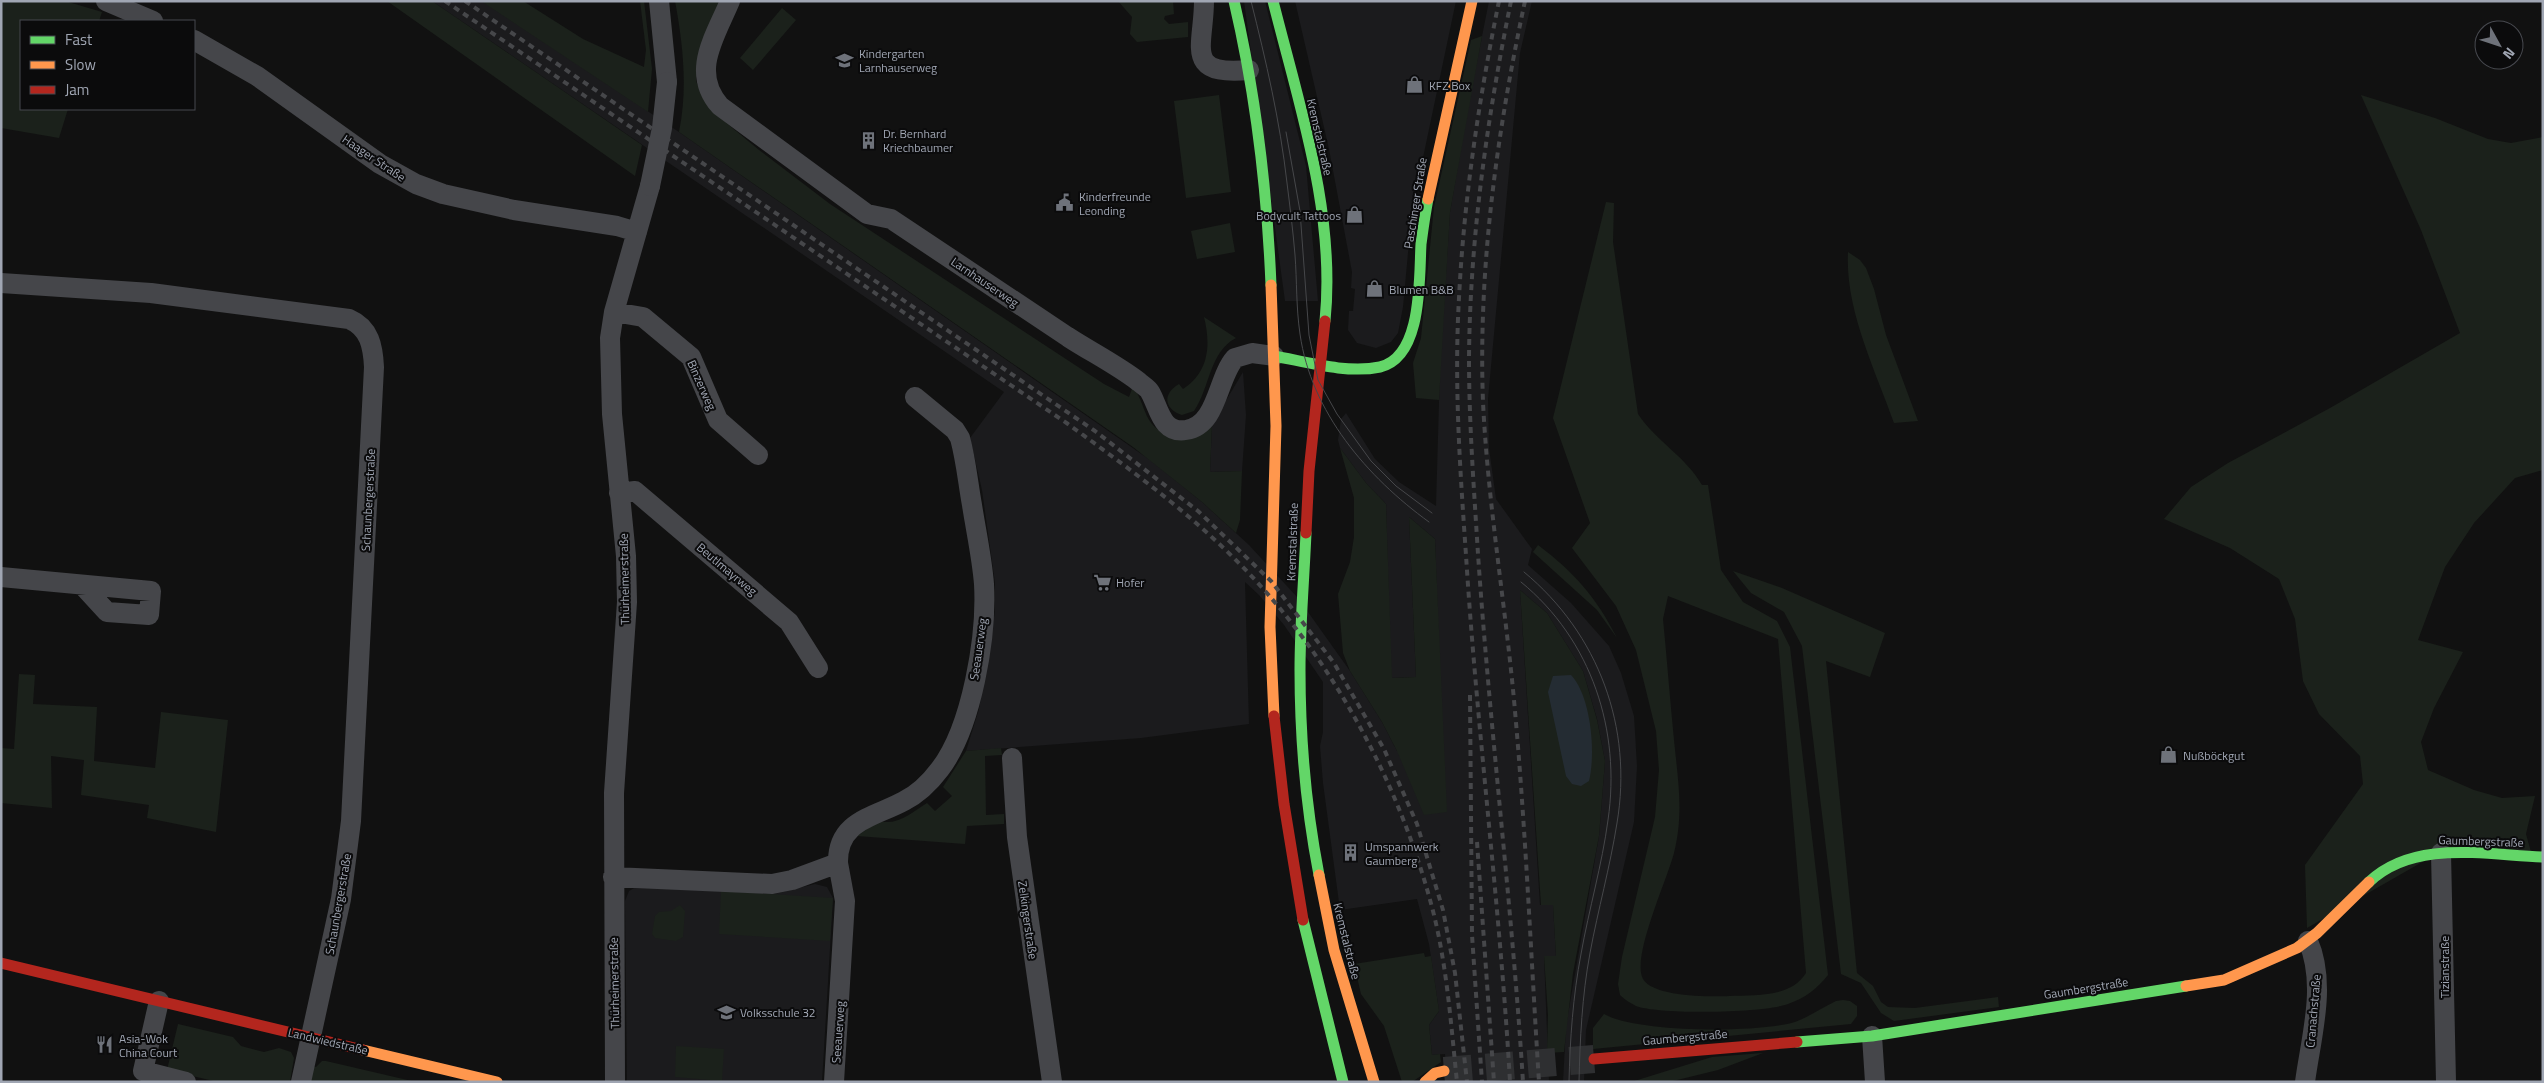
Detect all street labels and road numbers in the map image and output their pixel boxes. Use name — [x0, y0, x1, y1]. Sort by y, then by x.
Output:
street label: Kremstalstraße — [1302, 97, 1338, 177]
street label: Haager Straße — [338, 130, 410, 186]
street label: Paschinger Straße — [1398, 156, 1432, 250]
street label: Larnhauserweg — [947, 252, 1023, 312]
street label: Binzerweg — [682, 357, 722, 413]
street label: Schaunbergerstraße — [356, 448, 380, 552]
street label: Kremstalstraße — [1281, 502, 1303, 582]
street label: Thürheimerstraße — [614, 533, 634, 625]
street label: Beutlmayrweg — [693, 538, 761, 600]
street label: Seeauerweg — [964, 617, 992, 681]
street label: Gaumbergstraße — [2438, 830, 2524, 852]
street label: Schaunbergerstraße — [320, 852, 356, 956]
street label: Zelkingerstraße — [1013, 879, 1043, 961]
street label: Kremstalstraße — [1328, 901, 1366, 981]
street label: Tizianstraße — [2435, 936, 2454, 998]
street label: Thürheimerstraße — [604, 937, 624, 1029]
street label: Gaumbergstraße — [2042, 972, 2130, 1004]
street label: Cranachstraße — [2300, 973, 2326, 1049]
street label: Seeauerweg — [826, 1000, 850, 1064]
street label: Landwiedstraße — [286, 1023, 370, 1059]
street label: Gaumbergstraße — [1642, 1024, 1728, 1050]

